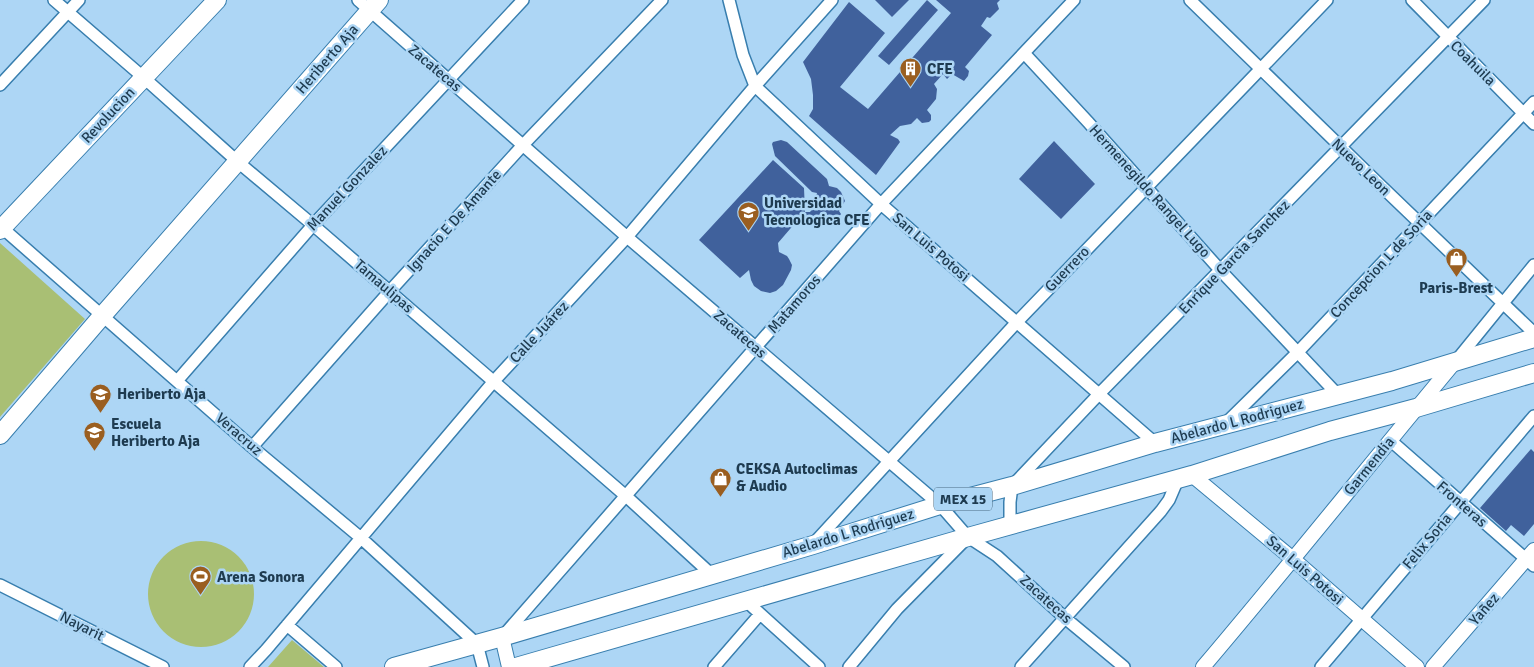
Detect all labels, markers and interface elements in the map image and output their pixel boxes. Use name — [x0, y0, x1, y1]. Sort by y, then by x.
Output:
street label: Heriberto Aja — [292, 21, 362, 97]
street label: Coahuila — [1447, 37, 1499, 89]
street label: Zacatecas — [405, 40, 466, 96]
building icon: CFE — [899, 57, 923, 88]
place label: CFE — [927, 60, 953, 78]
street label: Revolucion — [77, 83, 139, 147]
street label: Hermenegildo Rangel Lugo — [1085, 121, 1215, 261]
street label: Nuevo Leon — [1328, 135, 1394, 199]
street label: Manuel Gonzalez — [303, 142, 391, 234]
street label: Ignacio E De Amante — [403, 166, 505, 276]
place label: Universidad Tecnologica CFE — [764, 194, 870, 229]
street label: Enrique Garcia Sanchez — [1175, 196, 1293, 318]
school or university icon: Universidad Tecnologica CFE — [736, 200, 760, 231]
street label: Concepcion L de Soria — [1326, 206, 1436, 322]
street label: San Luis Potosi — [889, 209, 973, 285]
street label: Guerrero — [1041, 242, 1093, 296]
shop icon: Paris-Brest — [1444, 247, 1468, 278]
street label: Tamaulipas — [351, 256, 417, 317]
street label: Matamoros — [764, 271, 825, 337]
place label: Paris-Brest — [1419, 279, 1493, 297]
street label: Calle Juárez — [506, 297, 572, 367]
street label: Zacatecas — [710, 306, 770, 362]
school or university icon: Heriberto Aja — [89, 382, 113, 413]
place label: Heriberto Aja — [117, 385, 206, 403]
street label: Abelardo L Rodriguez — [1169, 395, 1306, 447]
street label: Veracruz — [212, 409, 266, 459]
place label: Escuela Heriberto Aja — [111, 415, 200, 450]
school or university icon: Escuela Heriberto Aja — [83, 421, 107, 452]
street label: Garmendia — [1340, 433, 1398, 499]
place label: CEKSA Autoclimas & Audio — [736, 460, 858, 495]
shop icon: CEKSA Autoclimas & Audio — [708, 466, 732, 497]
street label: Fronteras — [1433, 477, 1491, 531]
road number: MEX 15 — [934, 488, 992, 510]
street label: Abelardo L Rodriguez — [780, 504, 916, 562]
street label: Felix Soria — [1399, 510, 1455, 572]
street label: San Luis Potosi — [1263, 532, 1347, 608]
sports icon: Arena Sonora — [189, 565, 213, 596]
place label: Arena Sonora — [217, 568, 305, 586]
street label: Zacatecas — [1016, 571, 1076, 627]
street label: Yañez — [1465, 589, 1503, 629]
street label: Nayarit — [57, 607, 107, 645]

